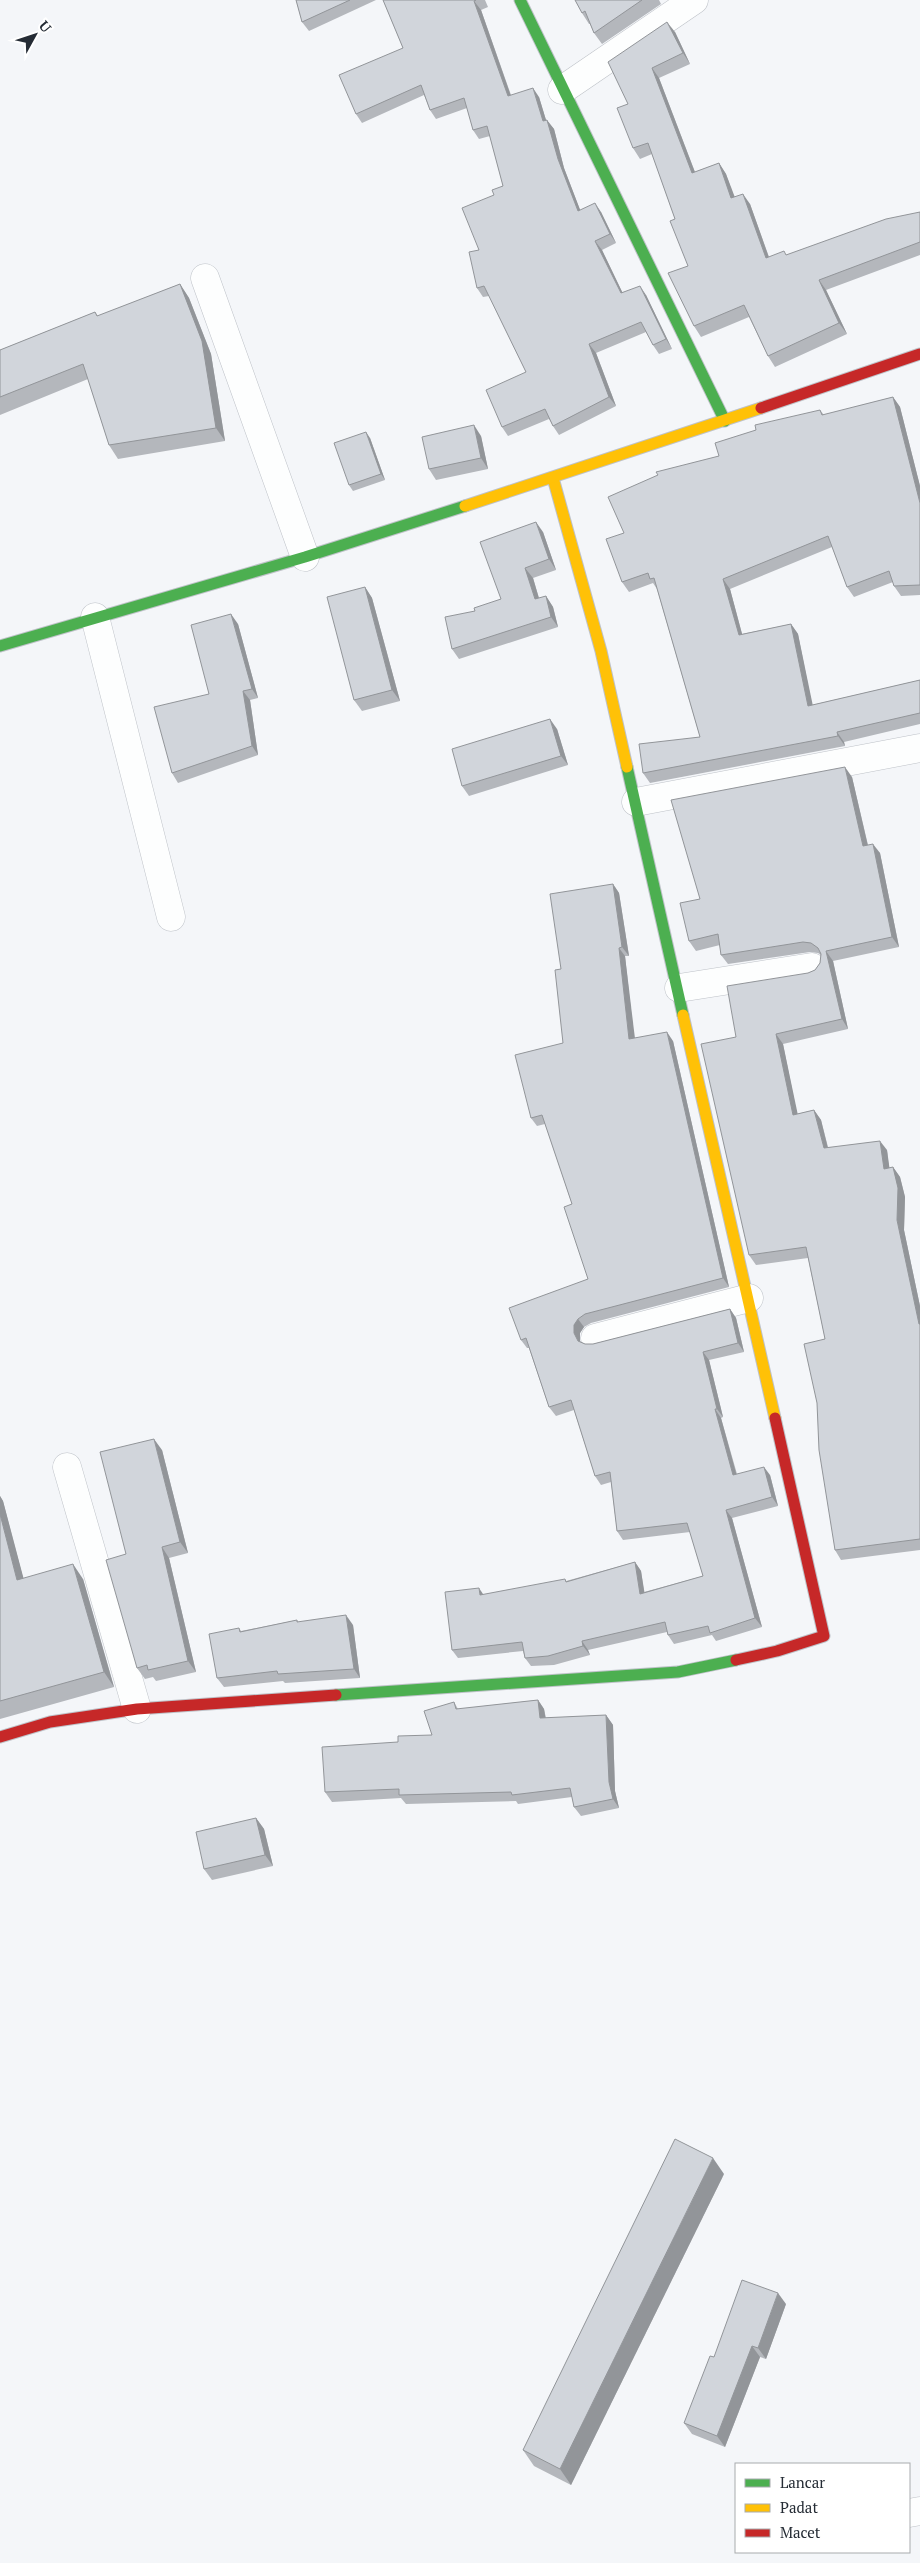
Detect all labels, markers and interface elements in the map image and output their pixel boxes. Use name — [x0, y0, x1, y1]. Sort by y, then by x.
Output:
north arrow — [10, 10, 60, 60]
text: U — [35, 16, 56, 36]
legend — [735, 2463, 910, 2553]
text: Lancar — [780, 2472, 825, 2492]
text: Padat — [780, 2497, 818, 2517]
text: Macet — [780, 2522, 821, 2542]

